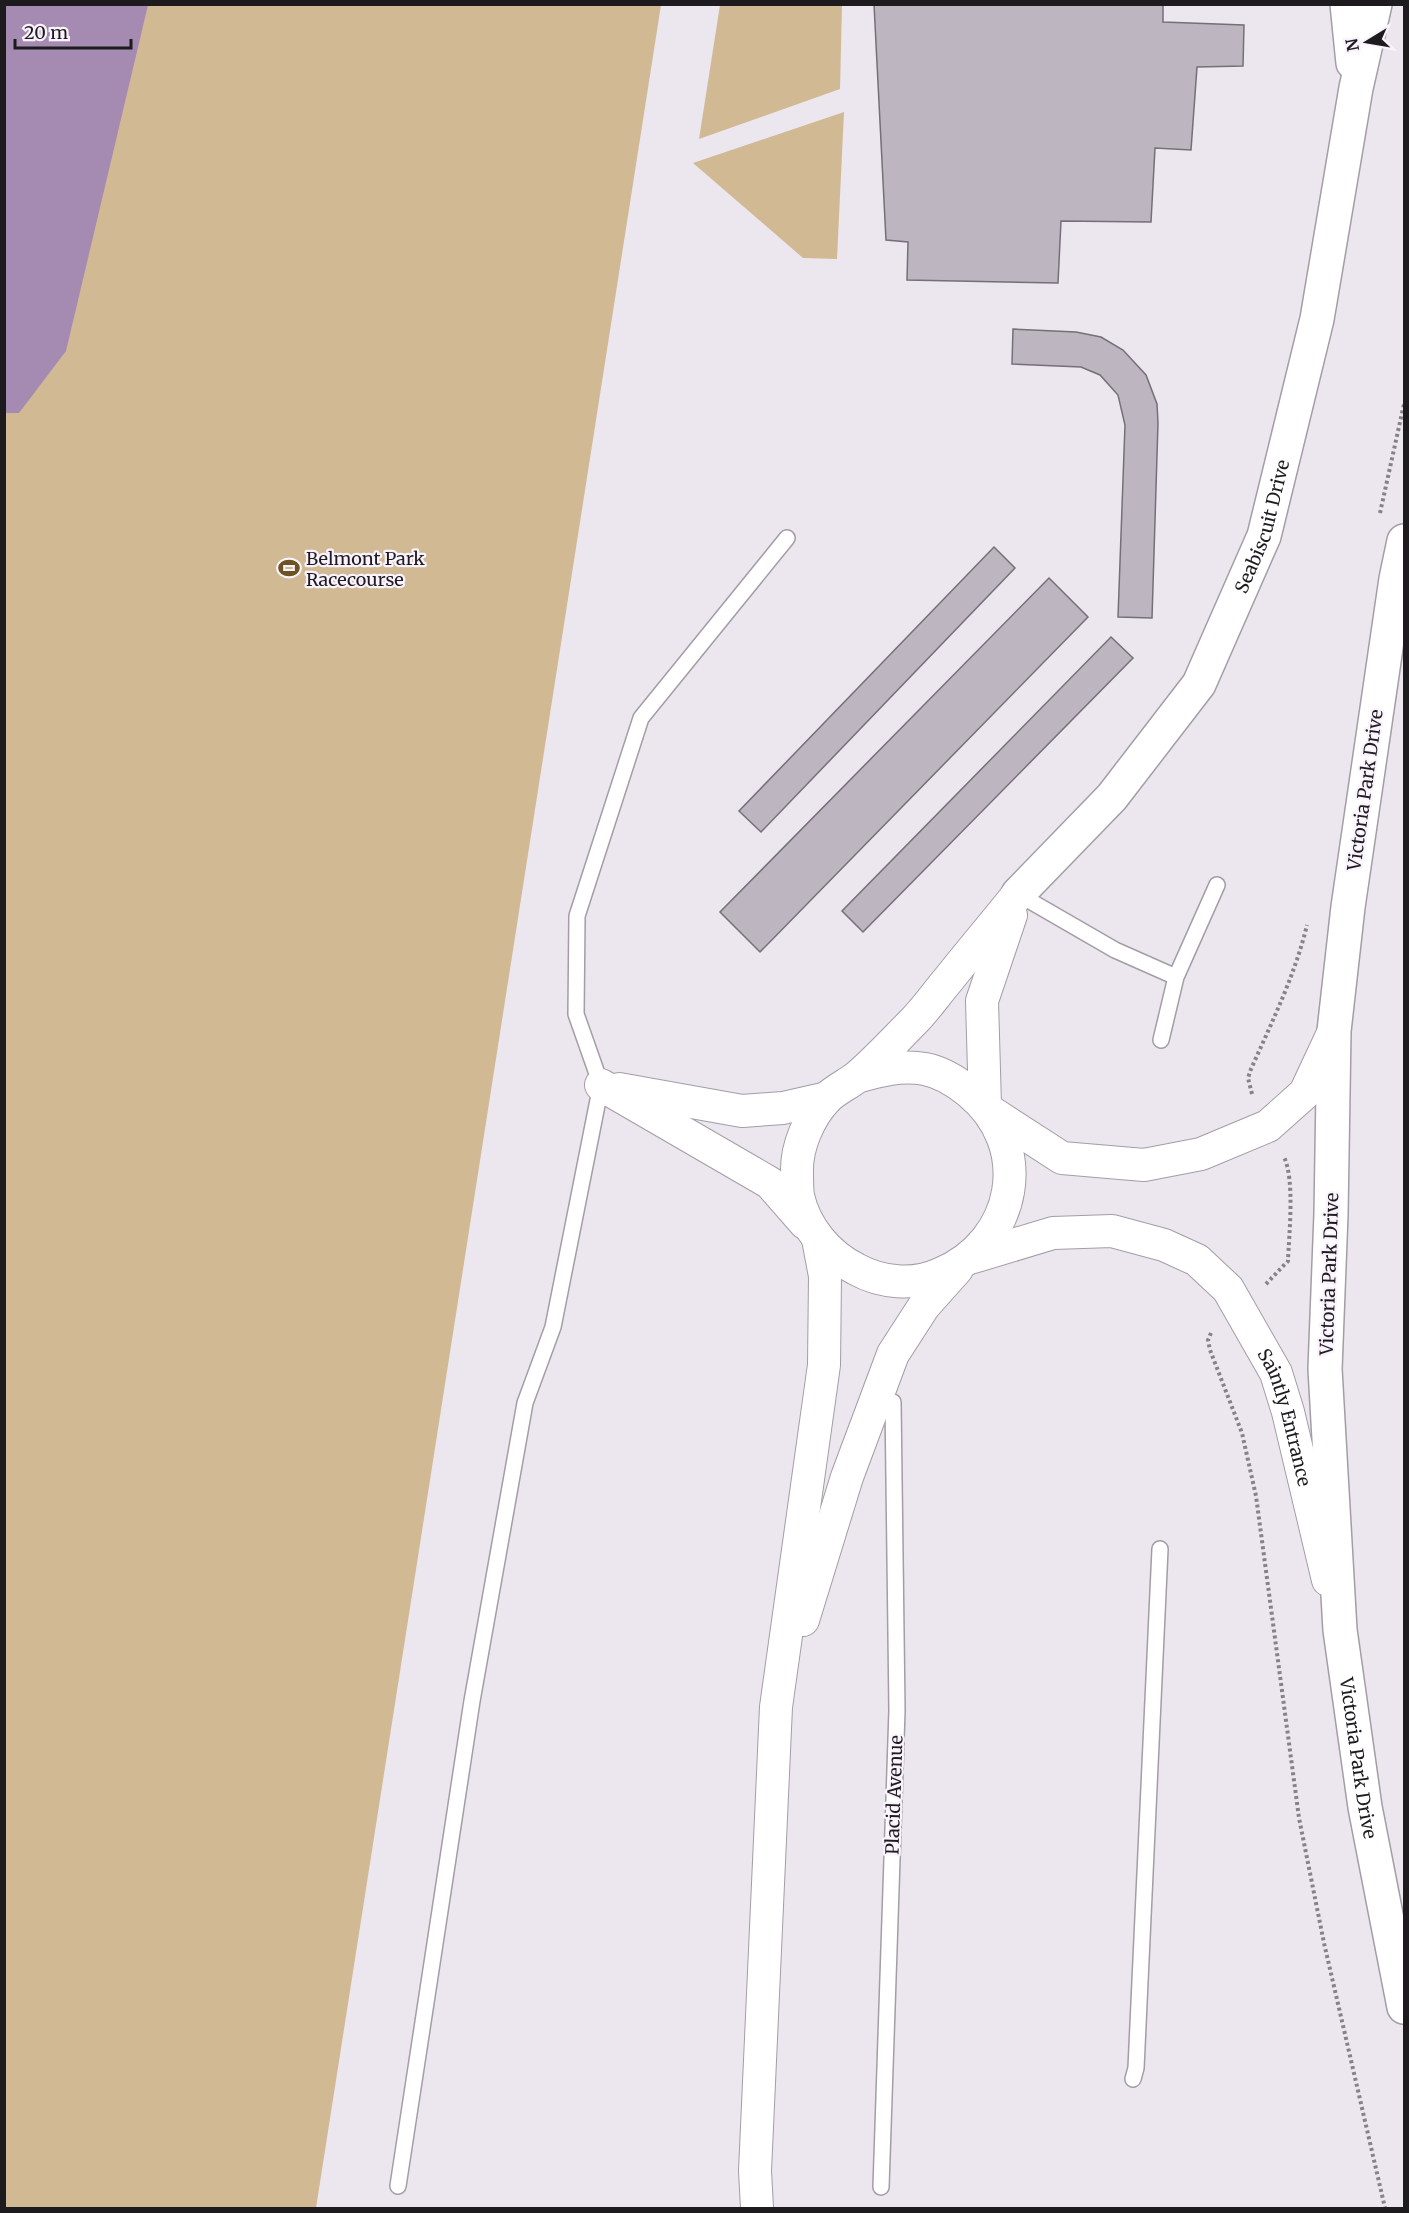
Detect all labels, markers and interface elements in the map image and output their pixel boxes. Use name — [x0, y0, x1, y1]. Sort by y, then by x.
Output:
scale bar — [15, 12, 130, 50]
north arrow — [1337, 12, 1397, 72]
text: 20 m — [24, 21, 68, 44]
text: N — [1341, 36, 1363, 53]
street label: Seabiscuit Drive — [1229, 457, 1294, 596]
place label: Belmont Park Racecourse — [306, 547, 425, 591]
sports icon: Belmont Park Racecourse — [277, 556, 301, 580]
street label: Victoria Park Drive — [1342, 708, 1388, 873]
street label: Victoria Park Drive — [1315, 1192, 1343, 1357]
street label: Saintly Entrance — [1253, 1344, 1317, 1488]
street label: Victoria Park Drive — [1335, 1675, 1382, 1841]
street label: Placid Avenue — [880, 1735, 908, 1855]

